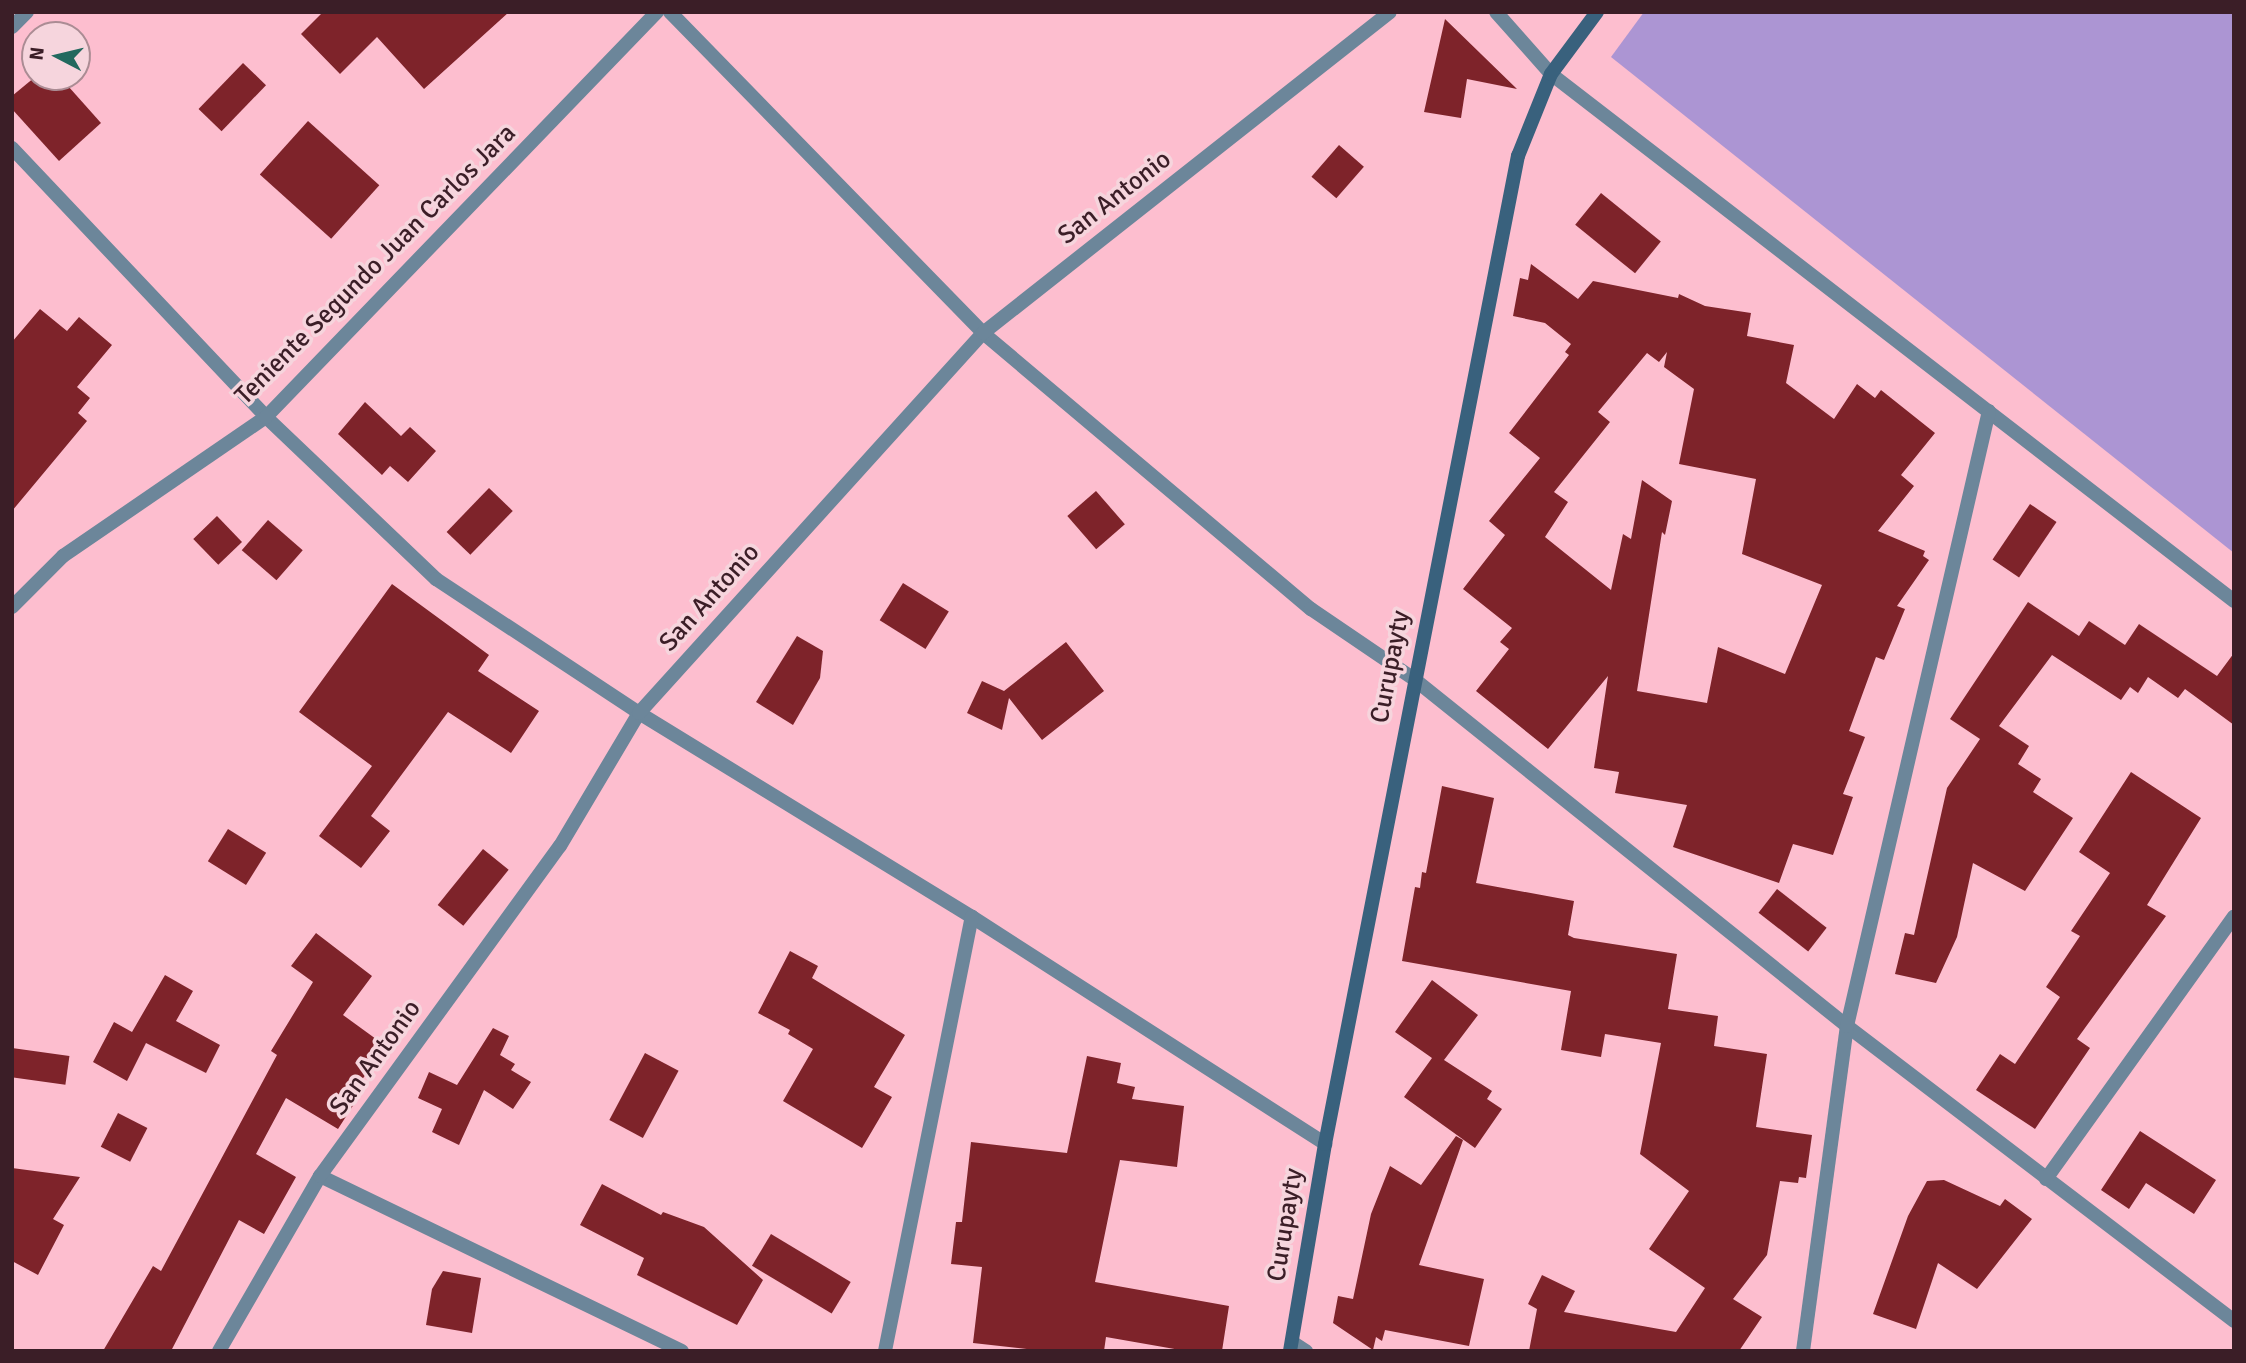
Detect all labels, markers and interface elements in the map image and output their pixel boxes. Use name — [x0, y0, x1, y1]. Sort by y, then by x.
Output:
north arrow — [21, 21, 91, 91]
text: N — [24, 46, 50, 62]
street label: Teniente Segundo Juan Carlos Jara — [229, 118, 523, 412]
street label: San Antonio — [1052, 144, 1178, 252]
street label: San Antonio — [653, 537, 767, 659]
street label: Curupayty — [1365, 608, 1417, 726]
street label: San Antonio — [324, 994, 428, 1122]
street label: Curupayty — [1262, 1166, 1310, 1284]

